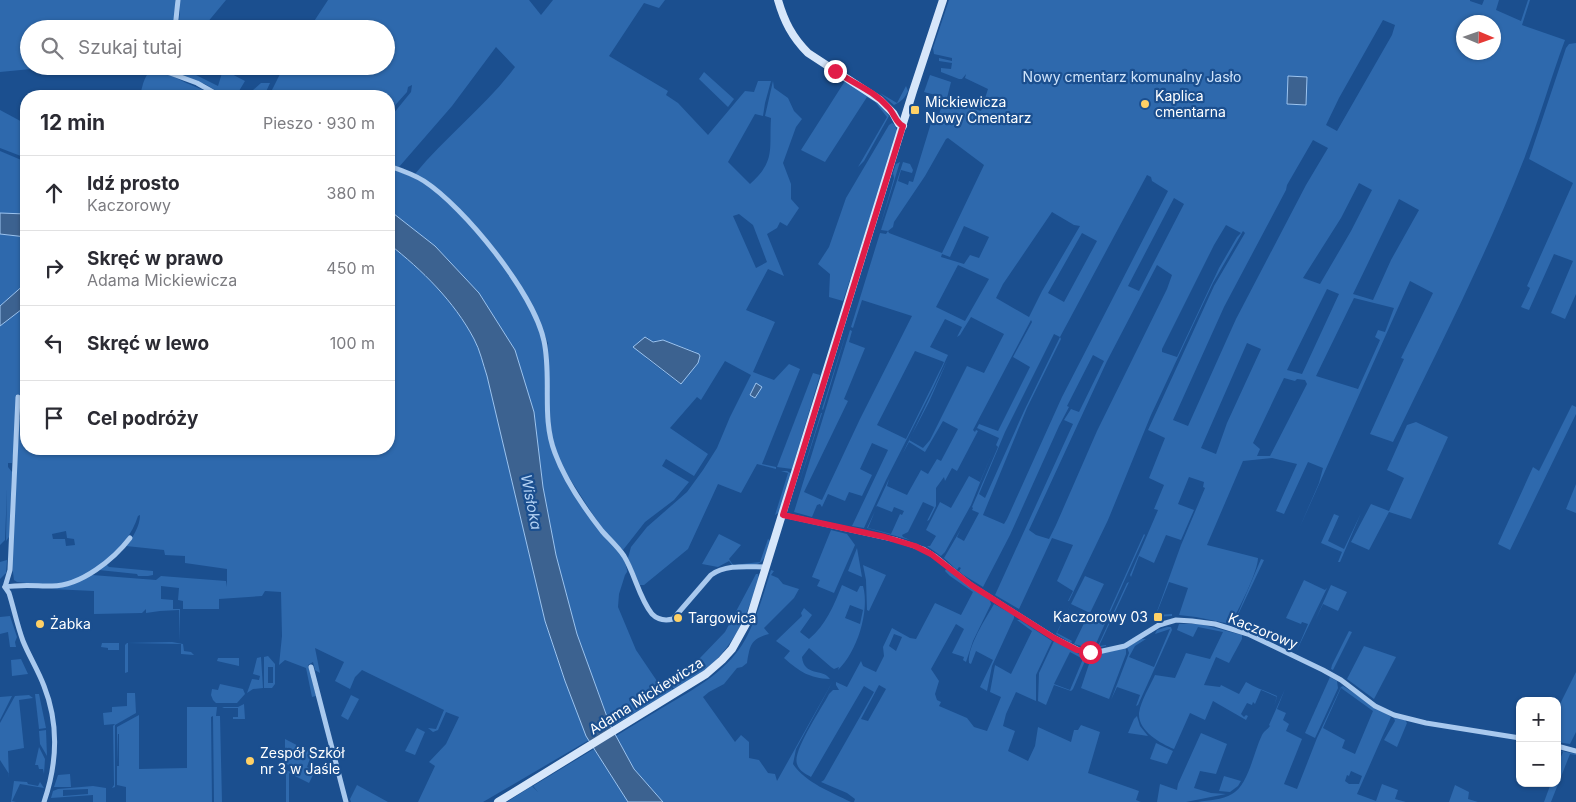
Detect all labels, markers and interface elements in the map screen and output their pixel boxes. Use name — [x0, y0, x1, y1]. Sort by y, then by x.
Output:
north arrow — [1456, 15, 1501, 60]
search box — [20, 20, 395, 75]
icon: search — [38, 34, 66, 62]
text: Szukaj tutaj — [78, 36, 182, 59]
route end — [824, 60, 847, 83]
park label: Nowy cmentarz komunalny Jasło — [1023, 68, 1241, 85]
place label: Kaplica cmentarna — [1155, 87, 1226, 120]
place label: Mickiewicza Nowy Cmentarz — [925, 93, 1031, 126]
marker: Kaplica cmentarna — [1139, 98, 1151, 110]
marker: Mickiewicza Nowy Cmentarz — [909, 104, 921, 116]
text: 12 min — [40, 110, 105, 135]
text: Pieszo · 930 m — [263, 113, 375, 133]
text: Idź prosto — [87, 172, 180, 195]
icon: ahead — [40, 179, 68, 207]
text: 380 m — [327, 183, 375, 203]
text: Kaczorowy — [87, 195, 171, 215]
text: Skręć w prawo — [87, 247, 223, 270]
icon: right — [40, 254, 68, 282]
text: 450 m — [326, 258, 375, 278]
text: Adama Mickiewicza — [87, 270, 237, 290]
icon: left — [40, 329, 68, 357]
text: Skręć w lewo — [87, 332, 209, 355]
text: 100 m — [330, 333, 375, 353]
icon: arrive — [40, 404, 68, 432]
text: Cel podróży — [87, 407, 199, 430]
water label: Wisłoka — [517, 473, 546, 531]
place label: Kaczorowy 03 — [1053, 608, 1148, 625]
place label: Targowica — [688, 609, 756, 626]
street label: Kaczorowy — [1226, 609, 1301, 652]
marker: Kaczorowy 03 — [1152, 611, 1164, 623]
marker: Targowica — [672, 612, 684, 624]
place label: Żabka — [50, 615, 91, 632]
marker: Żabka — [34, 618, 46, 630]
route start — [1079, 641, 1102, 664]
street label: Adama Mickiewicza — [586, 654, 706, 738]
map controls — [1516, 697, 1561, 787]
button: + — [1516, 697, 1561, 742]
button: − — [1516, 742, 1561, 787]
place label: Zespół Szkół nr 3 w Jaśle — [260, 744, 345, 777]
marker: Zespół Szkół nr 3 w Jaśle — [244, 755, 256, 767]

